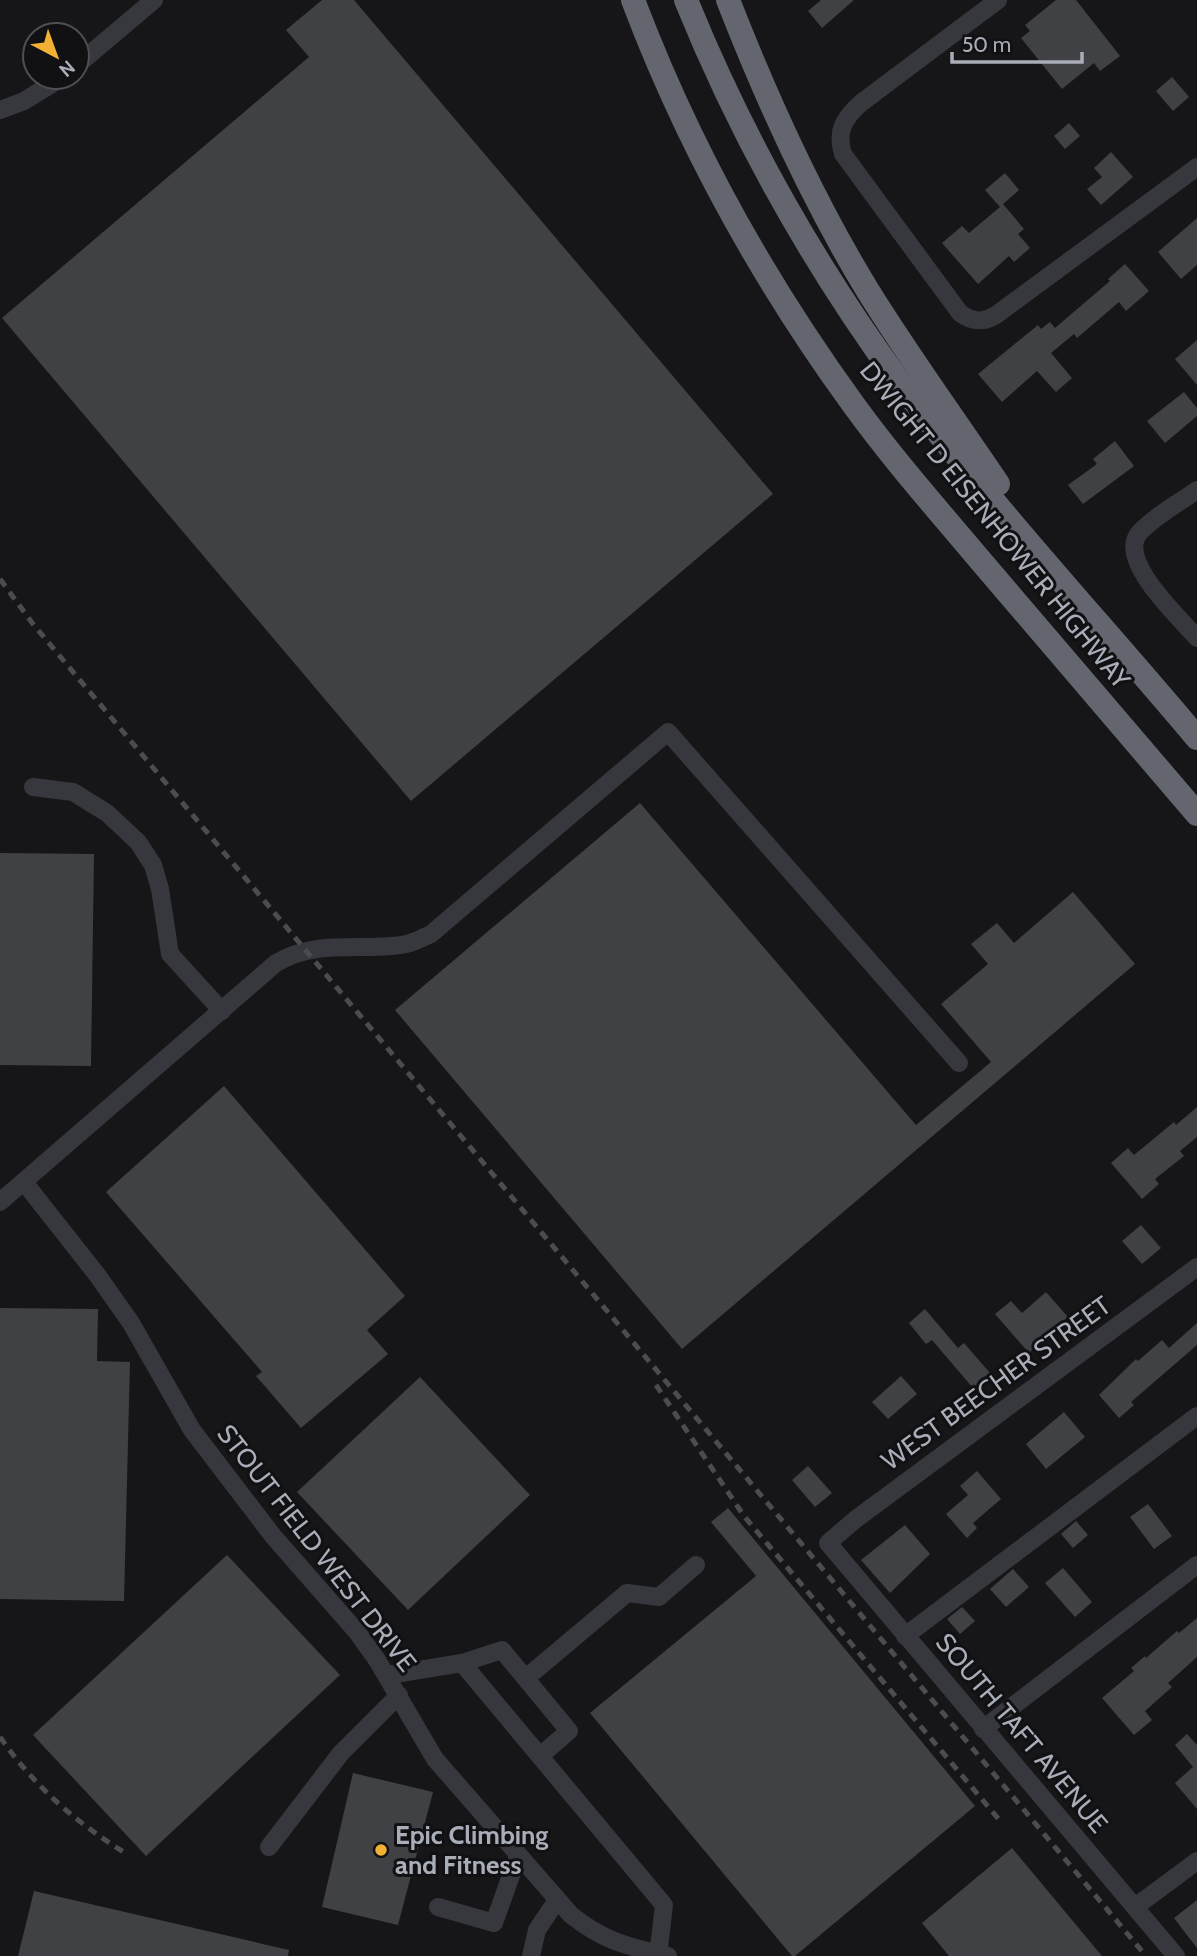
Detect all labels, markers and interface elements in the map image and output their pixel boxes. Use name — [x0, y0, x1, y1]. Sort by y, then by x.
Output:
north arrow — [21, 21, 91, 91]
scale bar — [952, 21, 1082, 65]
text: 50 m — [962, 32, 1011, 57]
text: N — [54, 55, 79, 82]
street label: DWIGHT D EISENHOWER HIGHWAY — [853, 355, 1137, 695]
street label: WEST BEECHER STREET — [875, 1289, 1117, 1477]
street label: STOUT FIELD WEST DRIVE — [211, 1418, 423, 1678]
street label: SOUTH TAFT AVENUE — [929, 1627, 1115, 1839]
place label: Epic Climbing and Fitness — [395, 1819, 548, 1881]
marker: Epic Climbing and Fitness — [373, 1842, 389, 1858]

